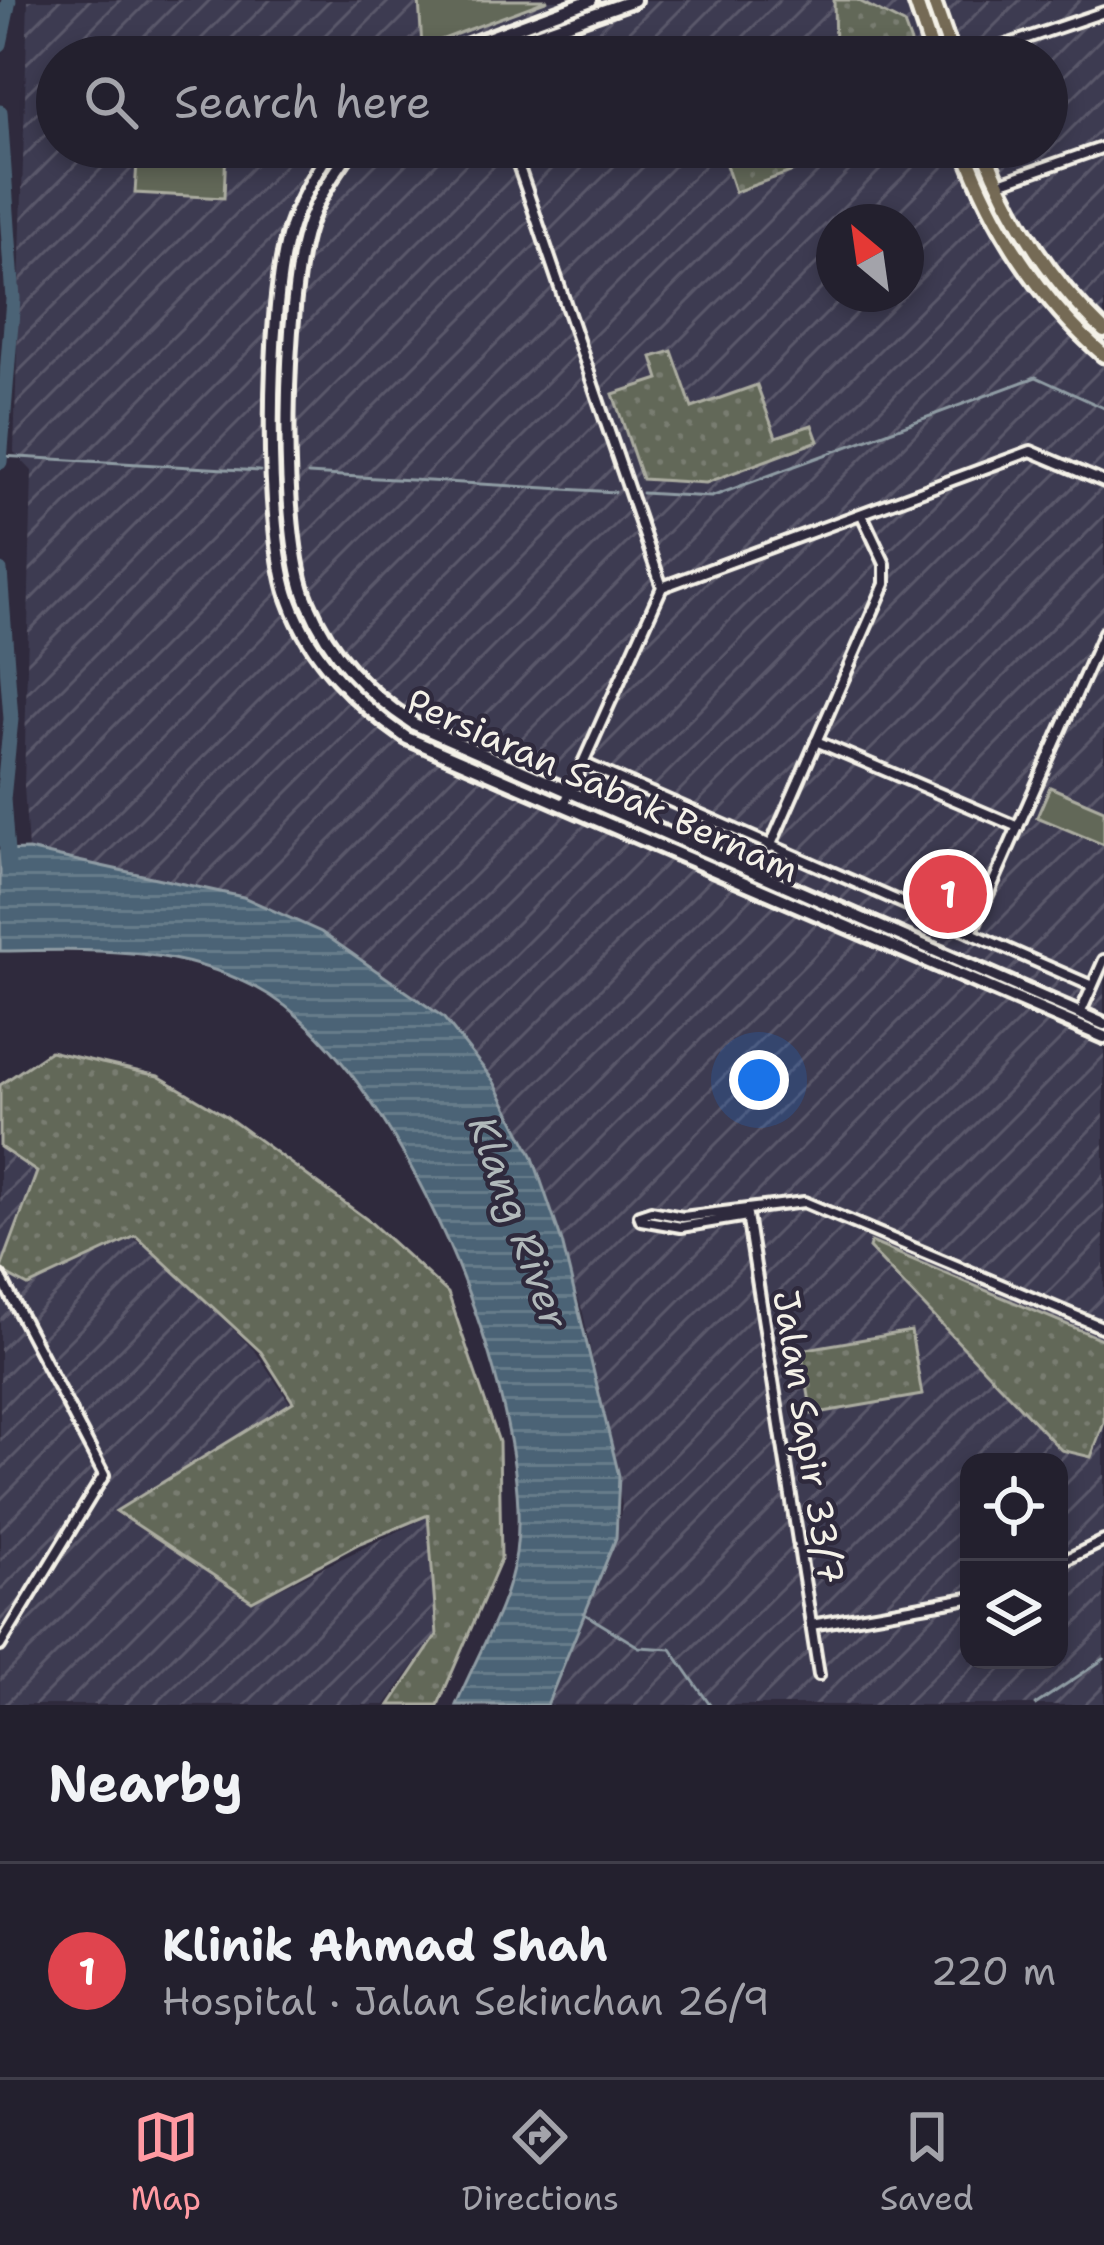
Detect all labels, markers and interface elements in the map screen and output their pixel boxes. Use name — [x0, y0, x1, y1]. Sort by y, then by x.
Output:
search box — [36, 36, 1068, 168]
icon: search — [78, 69, 144, 135]
text: Search here — [174, 72, 431, 132]
north arrow — [816, 204, 924, 312]
street label: Persiaran Sabak Bernam — [399, 677, 807, 894]
pin: 1 — [909, 849, 987, 939]
your location — [729, 1050, 789, 1110]
water label: Klang River — [457, 1109, 582, 1336]
street label: Jalan Sapir 33/7 — [761, 1286, 856, 1588]
map controls — [960, 1453, 1068, 1669]
button: locate — [960, 1453, 1068, 1561]
button: layers — [960, 1561, 1068, 1669]
text: Nearby — [48, 1749, 243, 1817]
text: Klinik Ahmad Shah — [162, 1915, 608, 1975]
text: 1 — [78, 1945, 96, 1997]
text: 220 m — [930, 1945, 1056, 1997]
text: Hospital · Jalan Sekinchan 26/9 — [162, 1975, 770, 2027]
tab: Map — [130, 2104, 201, 2221]
tab: Directions — [462, 2104, 619, 2221]
tab: Saved — [880, 2104, 974, 2221]

